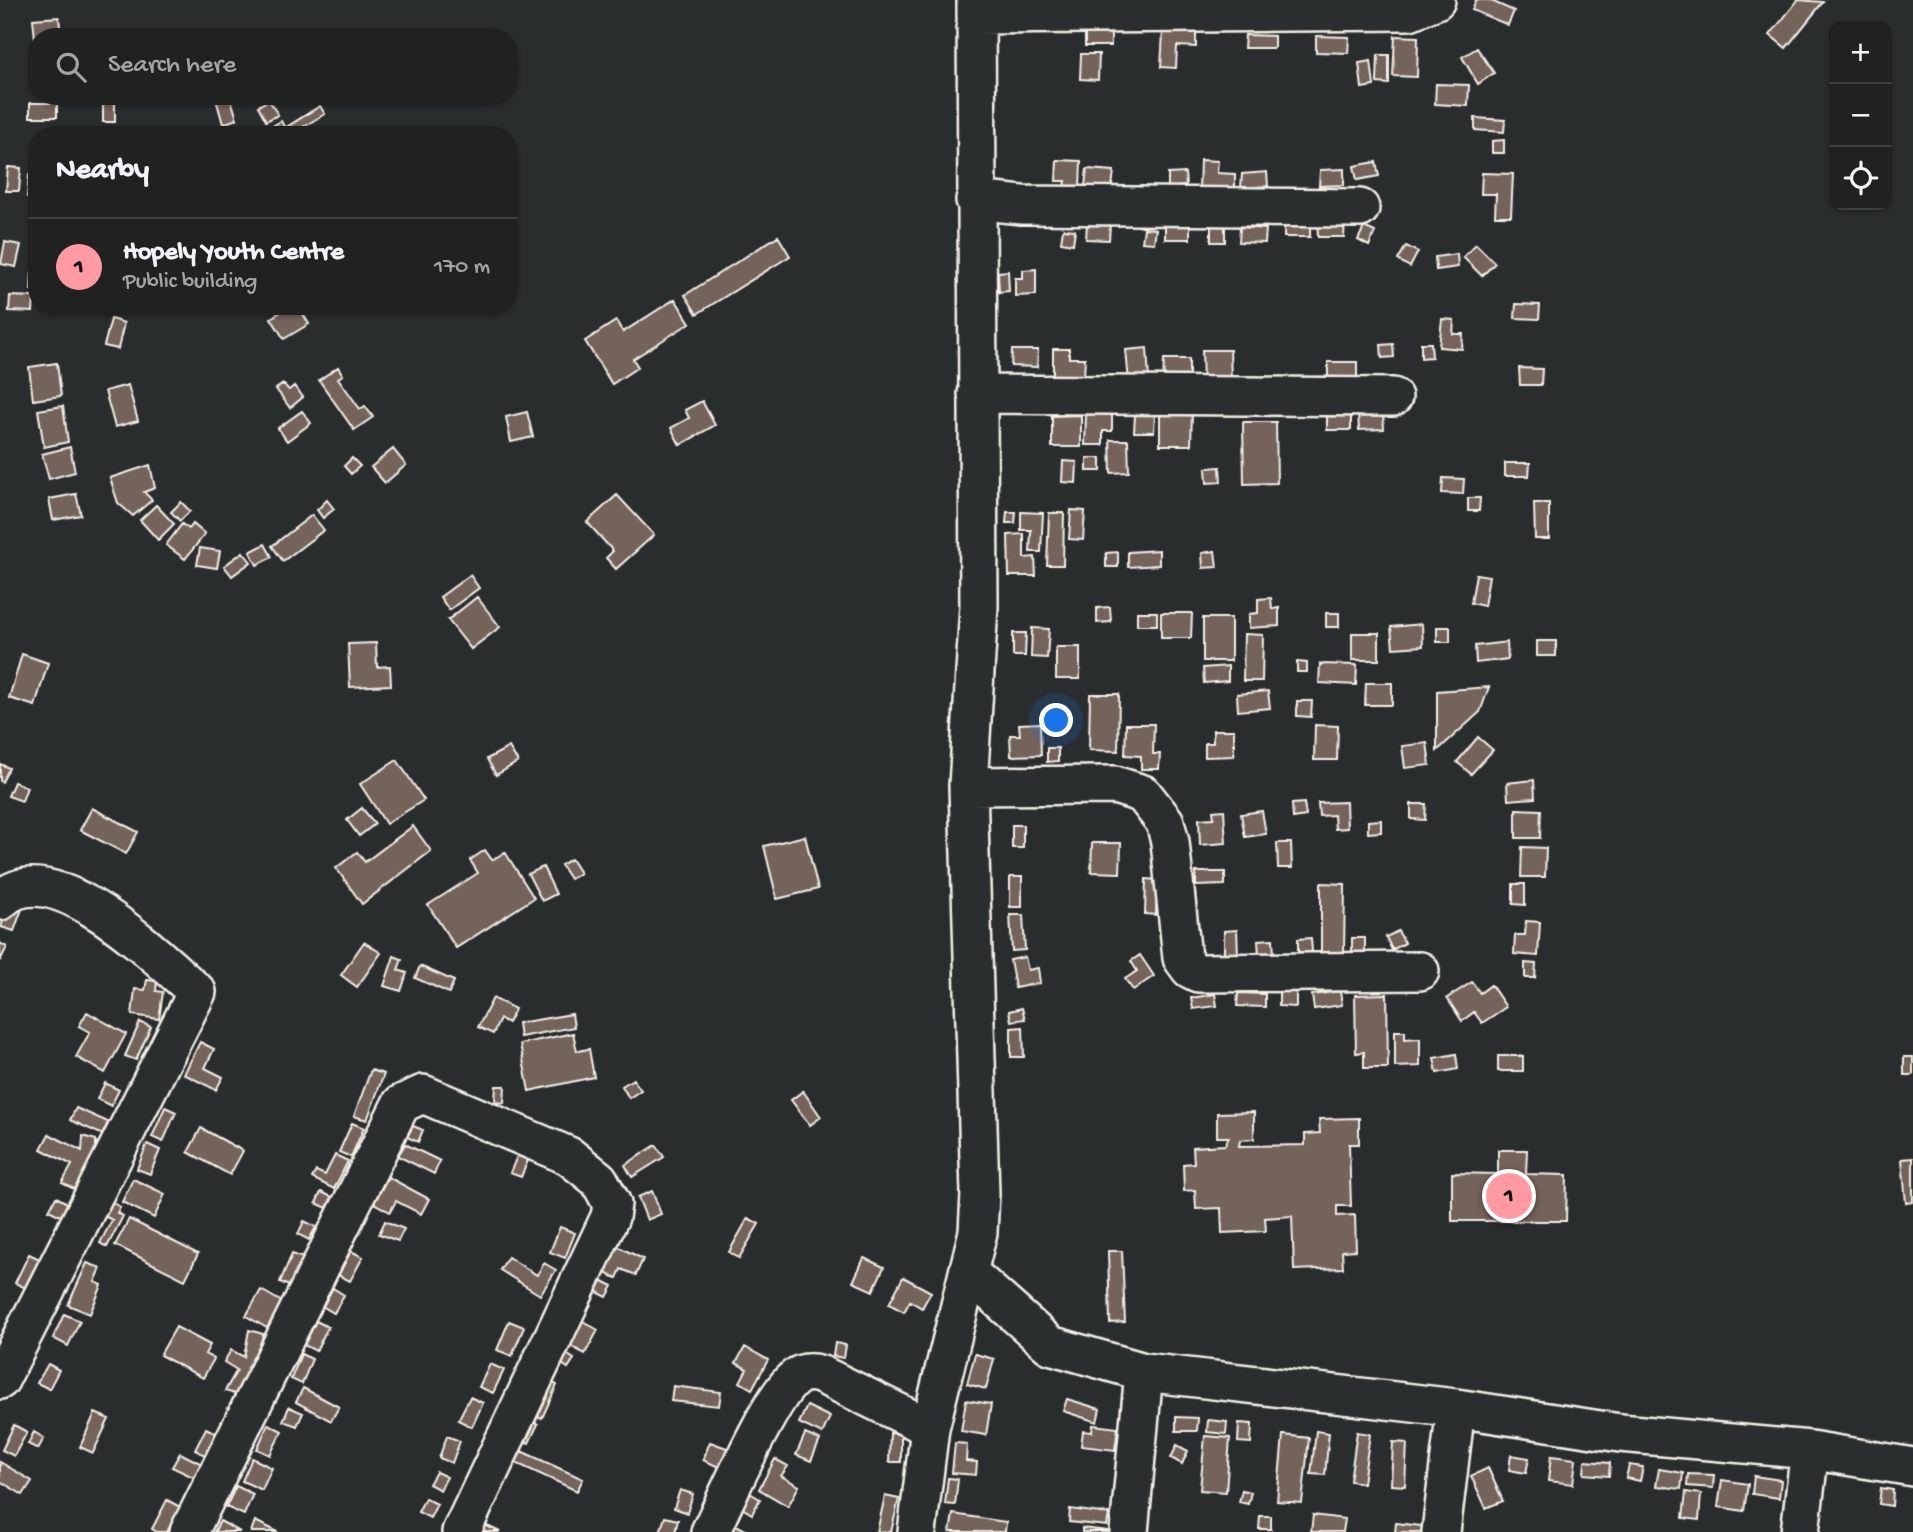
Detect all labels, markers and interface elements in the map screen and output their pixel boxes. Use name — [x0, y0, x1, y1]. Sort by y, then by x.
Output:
map controls — [1829, 21, 1892, 210]
button: + — [1829, 21, 1892, 84]
search box — [28, 28, 518, 105]
icon: search — [52, 48, 90, 86]
text: Search here — [108, 51, 236, 82]
button: − — [1829, 84, 1892, 147]
button: locate — [1829, 147, 1892, 210]
text: Nearby — [56, 154, 149, 189]
text: Hopely Youth Centre — [123, 238, 344, 269]
text: 1 — [74, 254, 84, 281]
text: 170 m — [434, 254, 490, 281]
text: Public building — [123, 269, 257, 296]
your location — [1039, 703, 1073, 737]
pin: 1 — [1486, 1170, 1532, 1222]

